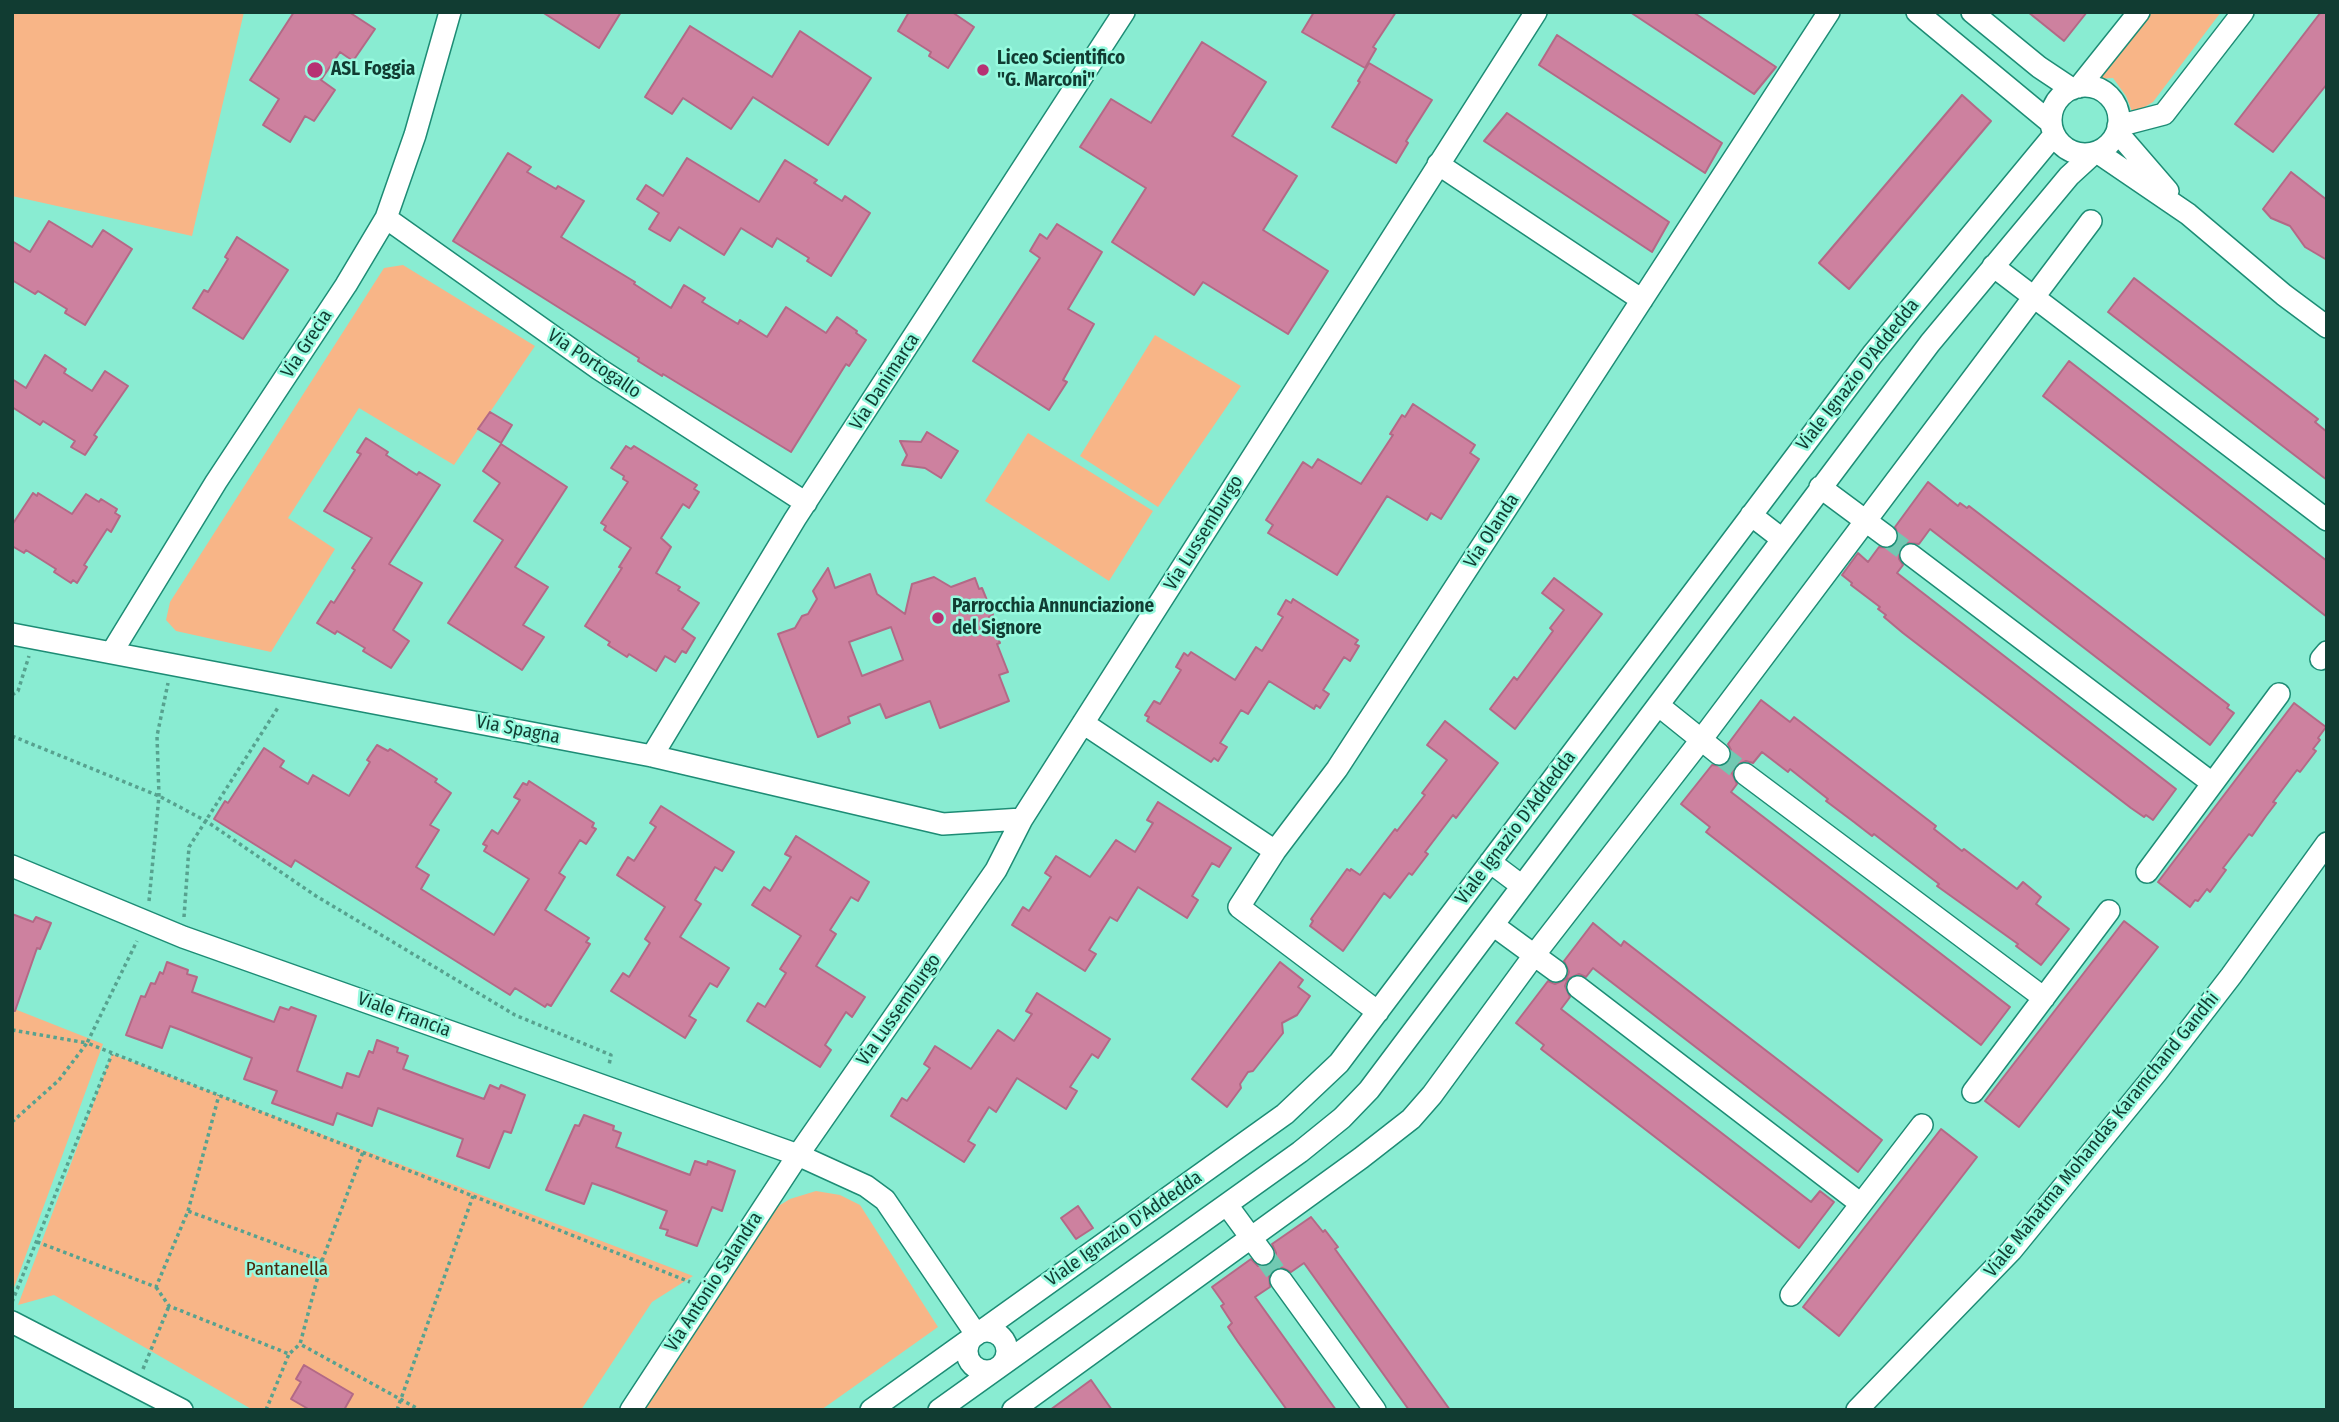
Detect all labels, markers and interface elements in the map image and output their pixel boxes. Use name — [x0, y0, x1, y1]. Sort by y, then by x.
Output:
place label: Liceo Scientifico "G. Marconi" — [997, 48, 1125, 92]
place label: ASL Foggia — [331, 59, 415, 81]
marker: ASL Foggia — [305, 60, 325, 80]
marker: Liceo Scientifico "G. Marconi" — [975, 62, 991, 78]
street label: Viale Ignazio D'Addedda — [1792, 295, 1924, 455]
street label: Via Grecia — [277, 306, 337, 382]
street label: Via Portogallo — [543, 324, 645, 404]
street label: Via Danimarca — [845, 329, 925, 435]
street label: Via Lussemburgo — [1160, 471, 1248, 595]
street label: Via Olanda — [1460, 490, 1524, 572]
place label: Parrocchia Annunciazione del Signore — [952, 596, 1154, 640]
marker: Parrocchia Annunciazione del Signore — [930, 610, 946, 626]
street label: Via Spagna — [474, 711, 562, 749]
street label: Viale Ignazio D'Addedda — [1451, 747, 1581, 909]
street label: Via Lussemburgo — [852, 950, 946, 1070]
street label: Viale Francia — [354, 988, 454, 1042]
street label: Viale Mahatma Mohandas Karamchand Gandhi — [1980, 988, 2224, 1282]
street label: Viale Ignazio D'Addedda — [1041, 1166, 1207, 1292]
street label: Via Antonio Salandra — [660, 1208, 768, 1356]
park label: Pantanella — [246, 1259, 328, 1281]

